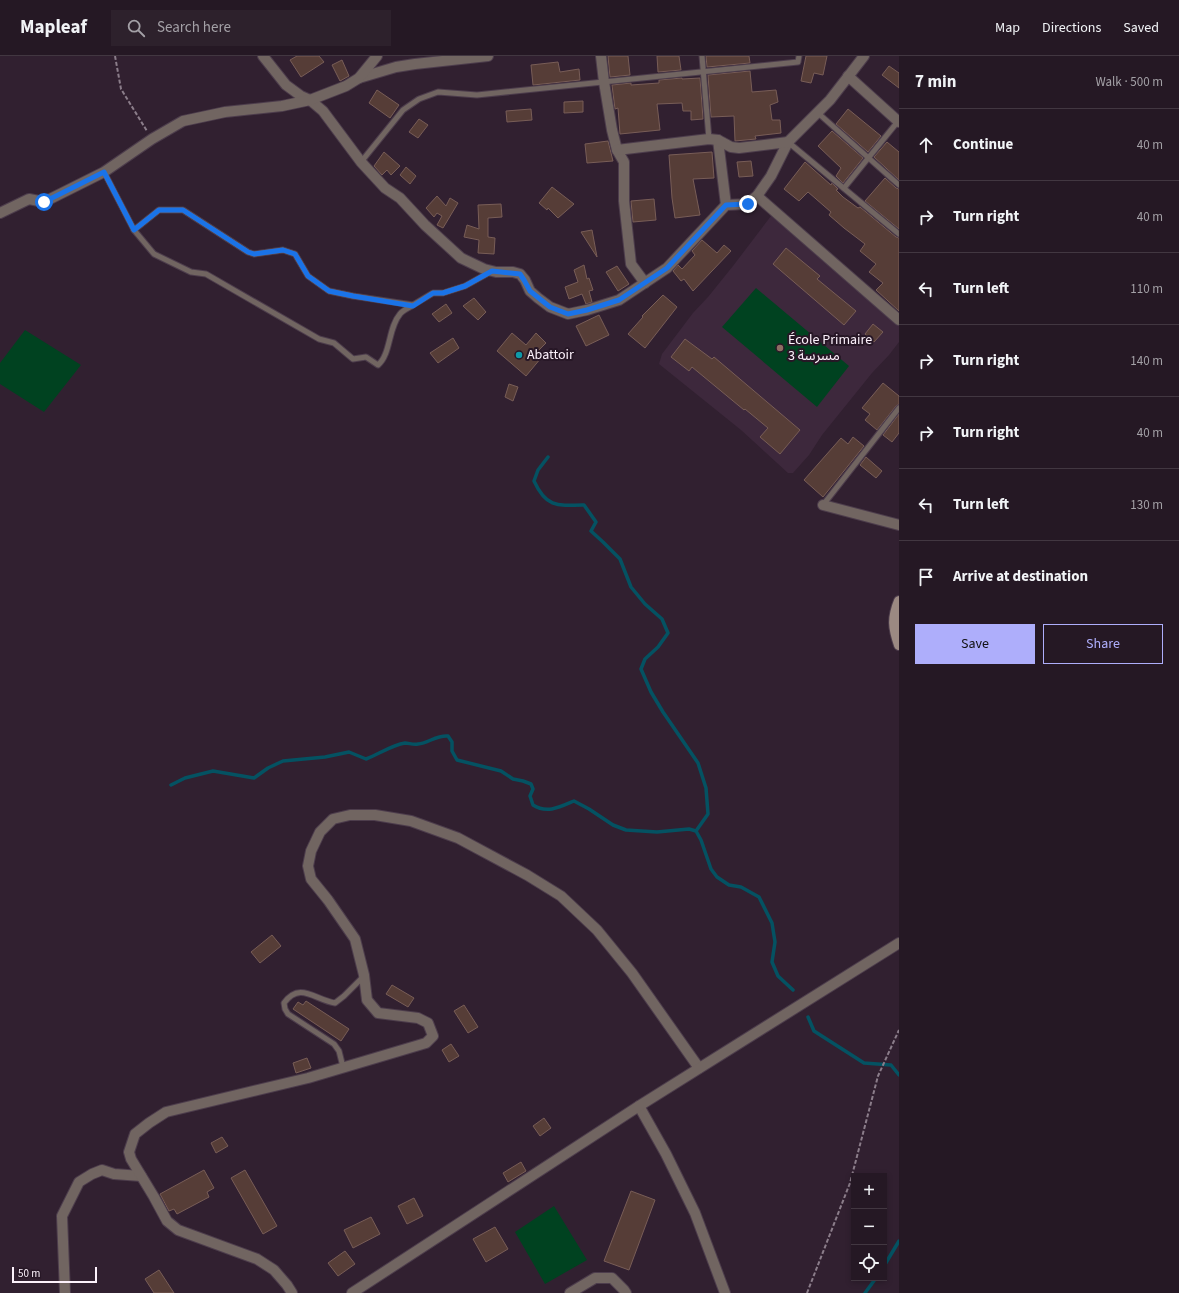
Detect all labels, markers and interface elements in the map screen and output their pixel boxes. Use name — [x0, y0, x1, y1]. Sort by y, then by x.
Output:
search box — [111, 10, 391, 46]
text: Mapleaf — [20, 14, 87, 41]
icon: search — [125, 17, 147, 39]
text: Search here — [157, 17, 231, 38]
text: Map — [995, 18, 1020, 38]
text: Directions — [1042, 18, 1101, 38]
text: Saved — [1123, 18, 1159, 38]
text: 7 min — [915, 70, 956, 94]
text: Walk · 500 m — [1095, 73, 1163, 91]
icon: ahead — [915, 134, 937, 156]
text: Continue — [953, 134, 1013, 155]
text: 40 m — [1137, 136, 1163, 154]
route start — [35, 193, 53, 211]
route end — [739, 195, 757, 213]
icon: right — [915, 206, 937, 228]
text: Turn right — [953, 206, 1019, 227]
text: 40 m — [1137, 208, 1163, 226]
icon: left — [915, 278, 937, 300]
text: Turn left — [953, 278, 1009, 299]
text: 110 m — [1130, 280, 1163, 298]
place label: École Primaire 3 مسرسة — [788, 330, 872, 366]
marker: École Primaire 3 مسرسة — [775, 343, 785, 353]
place label: Abattoir — [527, 345, 574, 365]
marker: Abattoir — [514, 350, 524, 360]
icon: right — [915, 350, 937, 372]
text: Turn right — [953, 350, 1019, 371]
text: 140 m — [1130, 352, 1163, 370]
icon: right — [915, 422, 937, 444]
text: Turn right — [953, 422, 1019, 443]
text: 40 m — [1137, 424, 1163, 442]
icon: left — [915, 494, 937, 516]
text: Turn left — [953, 494, 1009, 515]
text: 130 m — [1130, 496, 1163, 514]
icon: arrive — [915, 566, 937, 588]
text: Arrive at destination — [953, 566, 1088, 587]
button: Save — [915, 624, 1035, 664]
button: Share — [1043, 624, 1163, 664]
map controls — [851, 1173, 887, 1281]
button: + — [851, 1173, 887, 1209]
button: − — [851, 1209, 887, 1245]
button: locate — [851, 1245, 887, 1281]
scale bar — [12, 1265, 97, 1284]
text: 50 m — [18, 1266, 40, 1281]

